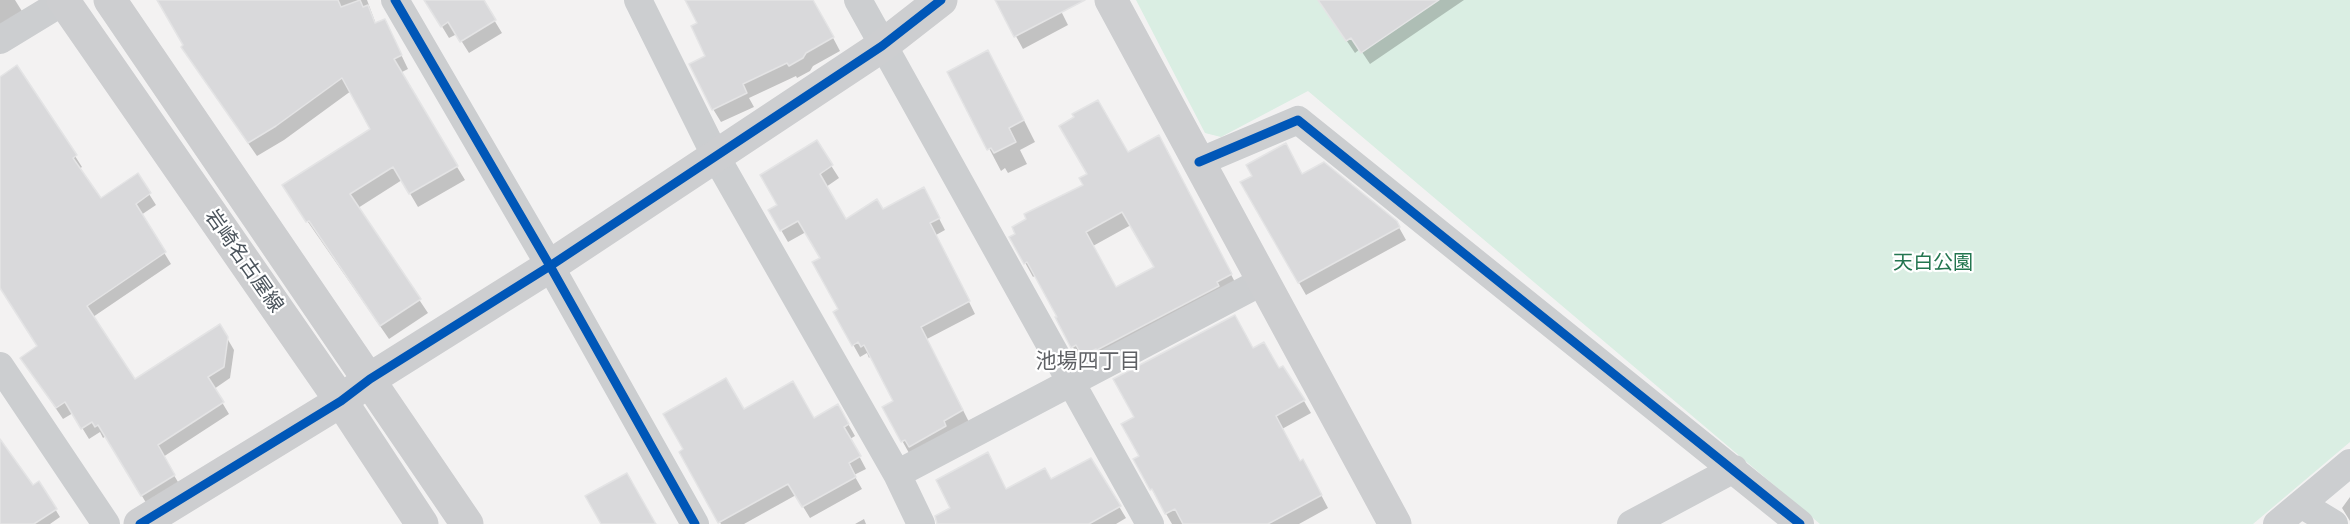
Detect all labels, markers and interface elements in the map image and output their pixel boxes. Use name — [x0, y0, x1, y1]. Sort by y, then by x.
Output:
street label: 岩崎名古屋線 — [200, 205, 288, 317]
park label: 天白公園 — [1893, 251, 1973, 275]
district label: 池場四丁目 — [1036, 349, 1140, 375]

